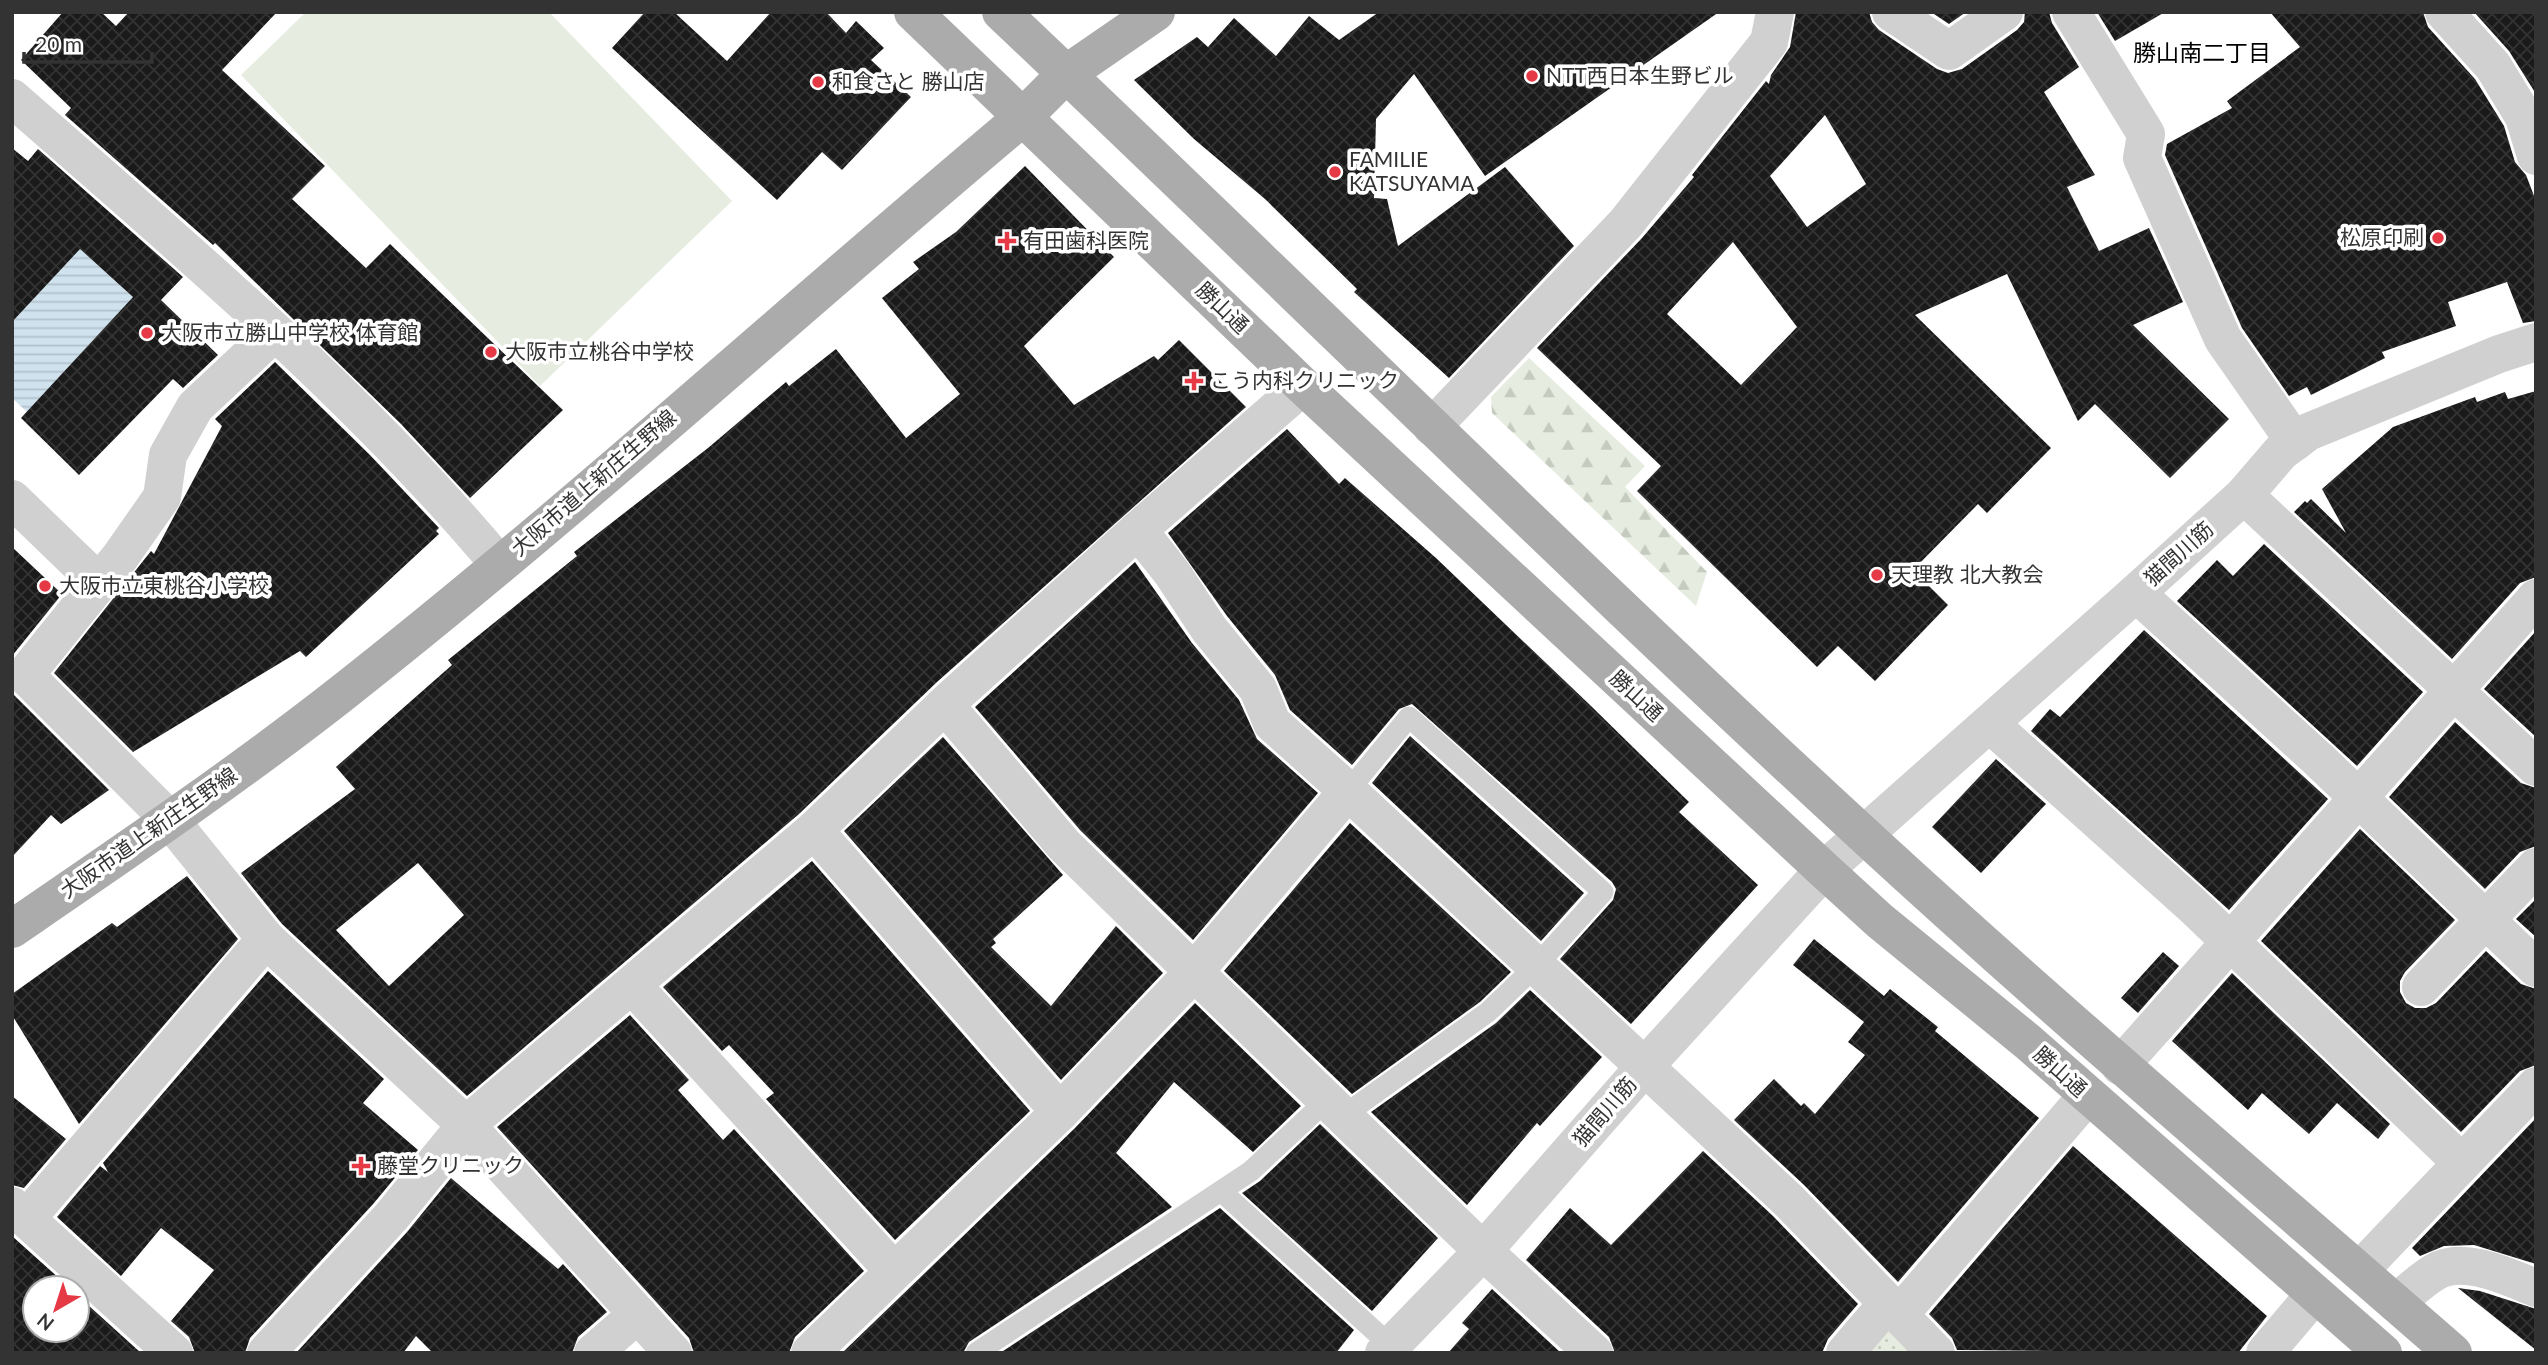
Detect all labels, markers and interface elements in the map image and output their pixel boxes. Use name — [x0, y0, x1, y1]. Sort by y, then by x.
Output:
scale bar — [24, 21, 152, 65]
text: 20 m — [35, 31, 82, 56]
district label: 勝山南二丁目 — [2133, 38, 2271, 66]
place label: NTT西日本生野ビル — [1546, 62, 1734, 87]
place label: 和食さと 勝山店 — [832, 68, 984, 93]
marker: NTT西日本生野ビル — [1524, 68, 1540, 84]
marker: 和食さと 勝山店 — [810, 74, 826, 90]
place label: FAMILIE KATSUYAMA — [1349, 146, 1475, 195]
marker: FAMILIE KATSUYAMA — [1327, 164, 1343, 180]
place label: 松原印刷 — [2340, 224, 2424, 249]
place label: 有田歯科医院 — [1023, 227, 1149, 252]
marker: 松原印刷 — [2430, 230, 2446, 246]
marker: 有田歯科医院 — [997, 231, 1017, 251]
street label: 勝山通 — [1192, 276, 1254, 338]
place label: 大阪市立勝山中学校 体育館 — [161, 319, 418, 344]
marker: 大阪市立勝山中学校 体育館 — [139, 325, 155, 341]
place label: 大阪市立桃谷中学校 — [505, 338, 694, 363]
marker: 大阪市立桃谷中学校 — [483, 344, 499, 360]
place label: こう内科クリニック — [1210, 367, 1399, 392]
marker: こう内科クリニック — [1184, 371, 1204, 391]
street label: 大阪市道上新庄生野線 — [506, 404, 680, 560]
street label: 猫間川筋 — [2138, 515, 2218, 590]
place label: 天理教 北大教会 — [1891, 561, 2043, 586]
marker: 天理教 北大教会 — [1869, 567, 1885, 583]
place label: 大阪市立東桃谷小学校 — [59, 572, 269, 597]
marker: 大阪市立東桃谷小学校 — [37, 578, 53, 594]
street label: 勝山通 — [1605, 664, 1669, 726]
street label: 大阪市道上新庄生野線 — [55, 761, 241, 902]
street label: 勝山通 — [2029, 1041, 2093, 1101]
street label: 猫間川筋 — [1567, 1071, 1641, 1151]
place label: 藤堂クリニック — [377, 1152, 524, 1177]
marker: 藤堂クリニック — [351, 1156, 371, 1176]
north arrow — [21, 1274, 91, 1344]
text: N — [32, 1309, 58, 1336]

